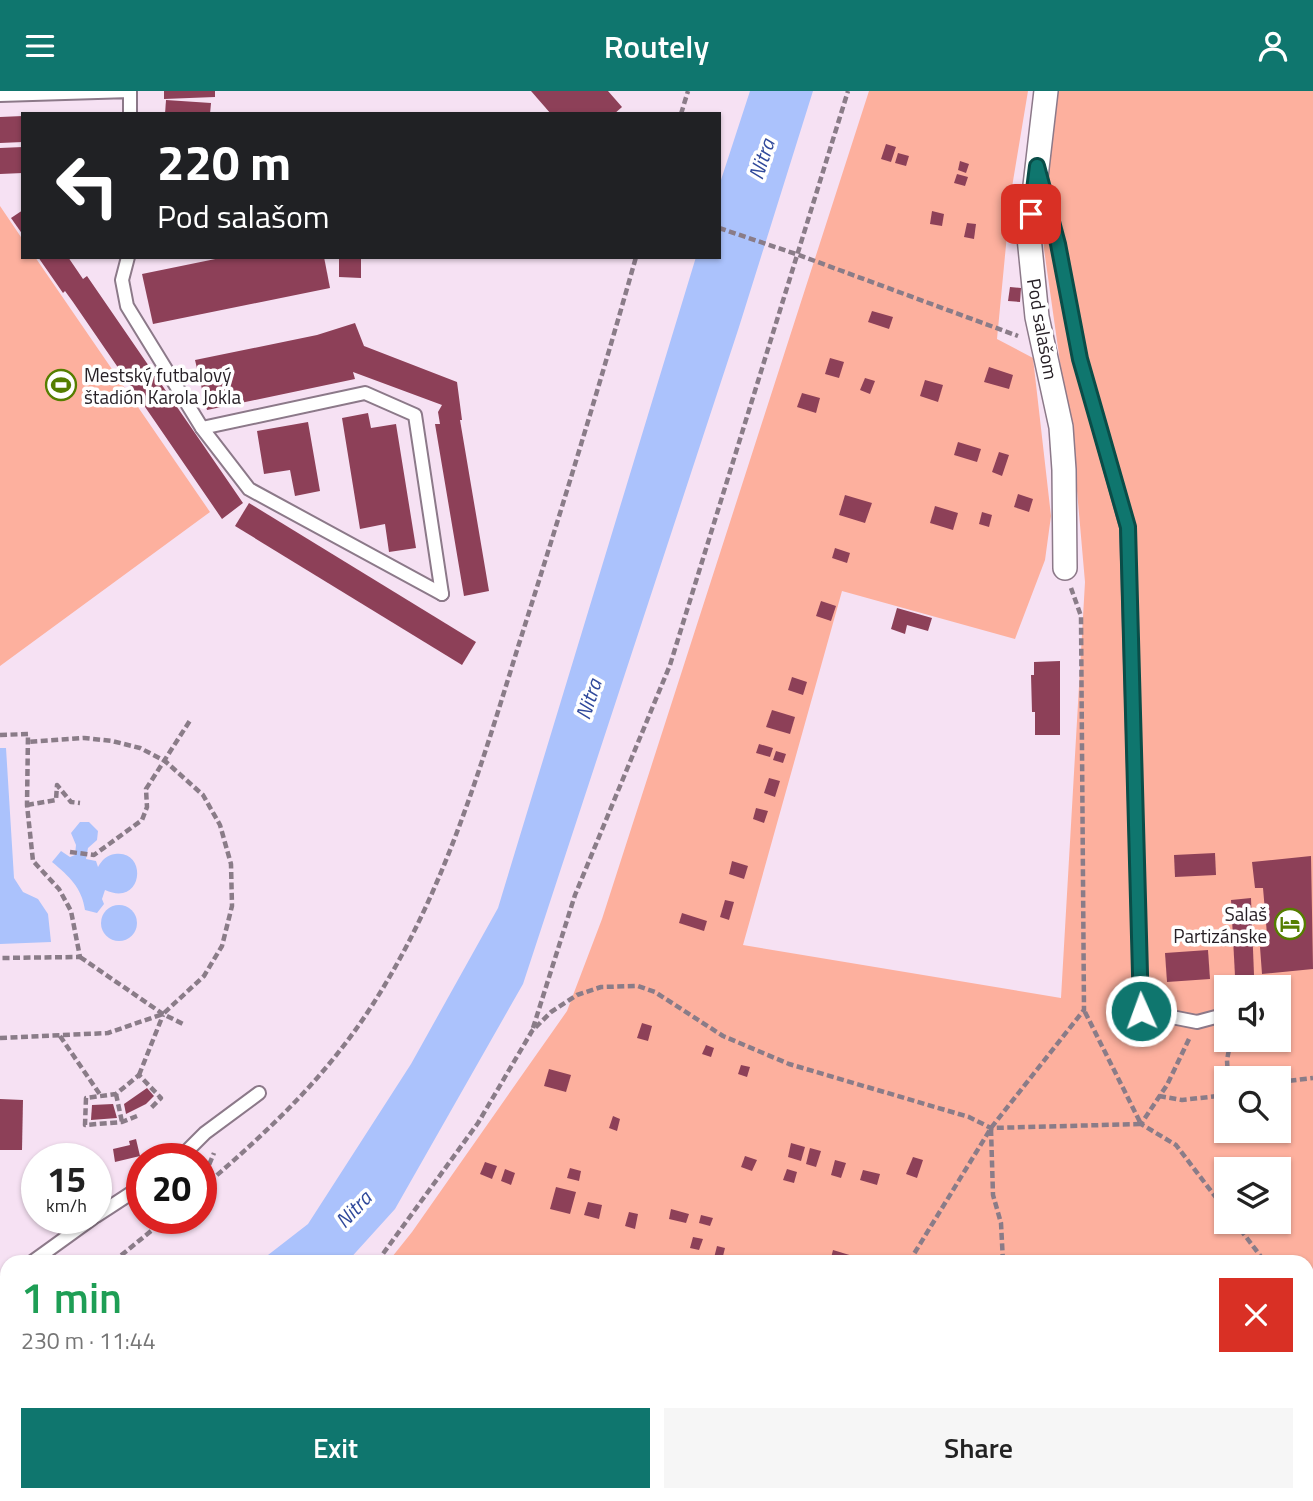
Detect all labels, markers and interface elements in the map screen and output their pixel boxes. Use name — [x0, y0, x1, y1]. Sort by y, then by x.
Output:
text: Routely — [604, 22, 709, 70]
icon: menu — [21, 27, 59, 65]
icon: person — [1254, 27, 1292, 65]
text: 220 m — [157, 124, 291, 199]
water label: Nitra — [739, 133, 783, 184]
icon: left — [42, 140, 133, 231]
pin — [1001, 184, 1061, 244]
text: Pod salašom — [157, 192, 330, 240]
icon: arrive — [1012, 195, 1050, 233]
street label: Pod salašom — [1020, 276, 1066, 382]
place label: Mestský futbalový štadión Karola Jokla — [84, 360, 241, 411]
sports icon: Mestský futbalový štadión Karola Jokla — [44, 368, 78, 402]
water label: Nitra — [566, 673, 610, 724]
place label: Salaš Partizánske — [1173, 899, 1267, 950]
hotel icon: Salaš Partizánske — [1273, 907, 1307, 941]
position arrow — [1104, 974, 1178, 1048]
map controls — [1214, 975, 1291, 1234]
button: sound — [1214, 975, 1291, 1052]
button: search — [1214, 1066, 1291, 1143]
speed limit sign: 20 — [126, 1143, 217, 1234]
text: 15 — [47, 1152, 86, 1206]
button: layers — [1214, 1157, 1291, 1234]
water label: Nitra — [327, 1182, 380, 1235]
text: km/h — [46, 1192, 87, 1219]
text: 1 min — [21, 1265, 122, 1329]
button: close — [1219, 1278, 1293, 1352]
text: 230 m · 11:44 — [21, 1323, 156, 1358]
button: Exit — [21, 1408, 650, 1488]
button: Share — [664, 1408, 1293, 1488]

